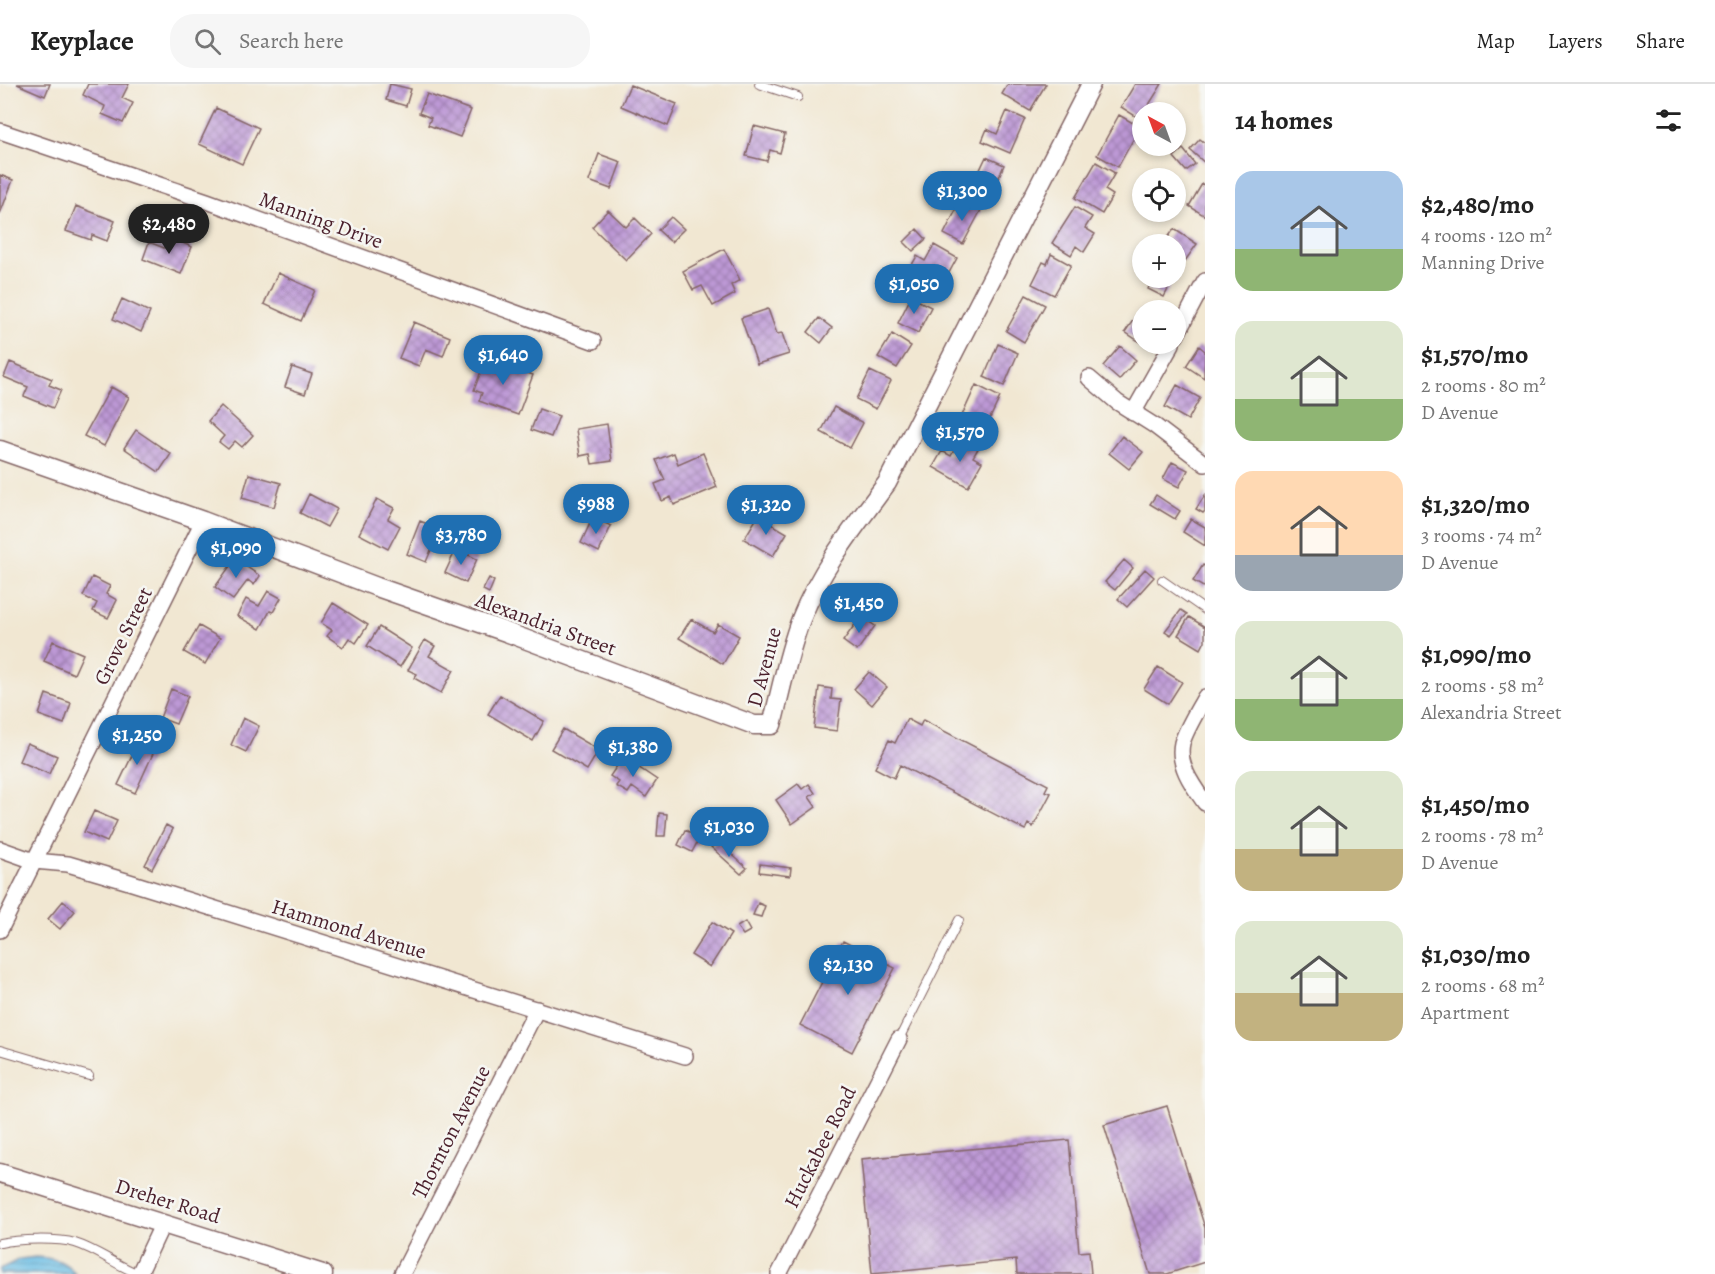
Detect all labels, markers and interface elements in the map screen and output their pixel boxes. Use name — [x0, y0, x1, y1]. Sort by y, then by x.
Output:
search box — [170, 14, 590, 68]
text: Keyplace — [30, 22, 134, 60]
icon: search — [191, 25, 224, 58]
text: Search here — [239, 26, 344, 56]
text: Map — [1476, 27, 1515, 55]
text: Layers — [1548, 27, 1603, 55]
text: Share — [1636, 27, 1685, 55]
north arrow — [1132, 102, 1186, 156]
map controls — [1132, 102, 1186, 354]
text: 14 homes — [1235, 103, 1333, 138]
icon: filters — [1652, 104, 1685, 137]
button: locate — [1132, 168, 1186, 222]
pin: $1,300 — [913, 171, 1011, 222]
text: $1,300 — [937, 177, 987, 204]
street label: Manning Drive — [255, 185, 387, 255]
text: $2,480/mo — [1421, 187, 1534, 222]
icon: home — [1283, 195, 1355, 267]
pin: $2,480 — [120, 204, 218, 255]
text: $2,480 — [142, 210, 196, 237]
text: 4 rooms · 120 m² — [1421, 222, 1552, 249]
button: + — [1132, 234, 1186, 288]
text: Manning Drive — [1421, 249, 1544, 276]
pin: $1,050 — [865, 264, 963, 315]
text: $1,050 — [889, 270, 939, 297]
button: − — [1132, 300, 1186, 354]
pin: $1,640 — [454, 335, 552, 386]
text: $1,570/mo — [1421, 337, 1528, 372]
text: $1,640 — [478, 341, 528, 368]
icon: home — [1283, 345, 1355, 417]
text: 2 rooms · 80 m² — [1421, 372, 1546, 399]
text: D Avenue — [1421, 399, 1499, 426]
pin: $1,570 — [911, 412, 1009, 463]
text: $1,570 — [936, 418, 985, 445]
pin: $988 — [560, 484, 632, 535]
pin: $1,320 — [717, 485, 815, 536]
text: $1,320/mo — [1421, 487, 1530, 522]
text: $988 — [577, 490, 615, 517]
text: $1,320 — [741, 491, 791, 518]
icon: home — [1283, 495, 1355, 567]
pin: $3,780 — [412, 515, 510, 566]
text: $3,780 — [435, 521, 487, 548]
text: 3 rooms · 74 m² — [1421, 522, 1542, 549]
pin: $1,090 — [187, 528, 285, 579]
text: $1,090 — [210, 534, 262, 561]
text: D Avenue — [1421, 549, 1499, 576]
street label: Grove Street — [87, 582, 159, 690]
pin: $1,450 — [810, 583, 908, 634]
street label: Alexandria Street — [471, 585, 620, 662]
text: $1,450 — [834, 589, 884, 616]
street label: D Avenue — [740, 624, 788, 710]
text: $1,090/mo — [1421, 637, 1531, 672]
icon: home — [1283, 645, 1355, 717]
text: 2 rooms · 58 m² — [1421, 672, 1544, 699]
text: Alexandria Street — [1421, 699, 1562, 726]
pin: $1,250 — [88, 715, 186, 766]
text: $1,250 — [112, 721, 162, 748]
pin: $1,380 — [584, 727, 682, 778]
text: $1,380 — [608, 733, 658, 760]
text: $1,450/mo — [1421, 787, 1530, 822]
icon: home — [1283, 795, 1355, 867]
pin: $1,030 — [680, 807, 778, 858]
text: $1,030 — [704, 813, 754, 840]
text: 2 rooms · 78 m² — [1421, 822, 1544, 849]
text: D Avenue — [1421, 849, 1499, 876]
street label: Hammond Avenue — [268, 892, 430, 966]
text: $1,030/mo — [1421, 937, 1531, 972]
pin: $2,130 — [799, 945, 897, 996]
icon: home — [1283, 945, 1355, 1017]
text: $2,130 — [823, 951, 873, 978]
text: 2 rooms · 68 m² — [1421, 972, 1545, 999]
text: Apartment — [1421, 999, 1510, 1026]
street label: Thornton Avenue — [405, 1060, 497, 1204]
street label: Huckabee Road — [777, 1081, 863, 1213]
street label: Dreher Road — [112, 1172, 225, 1230]

